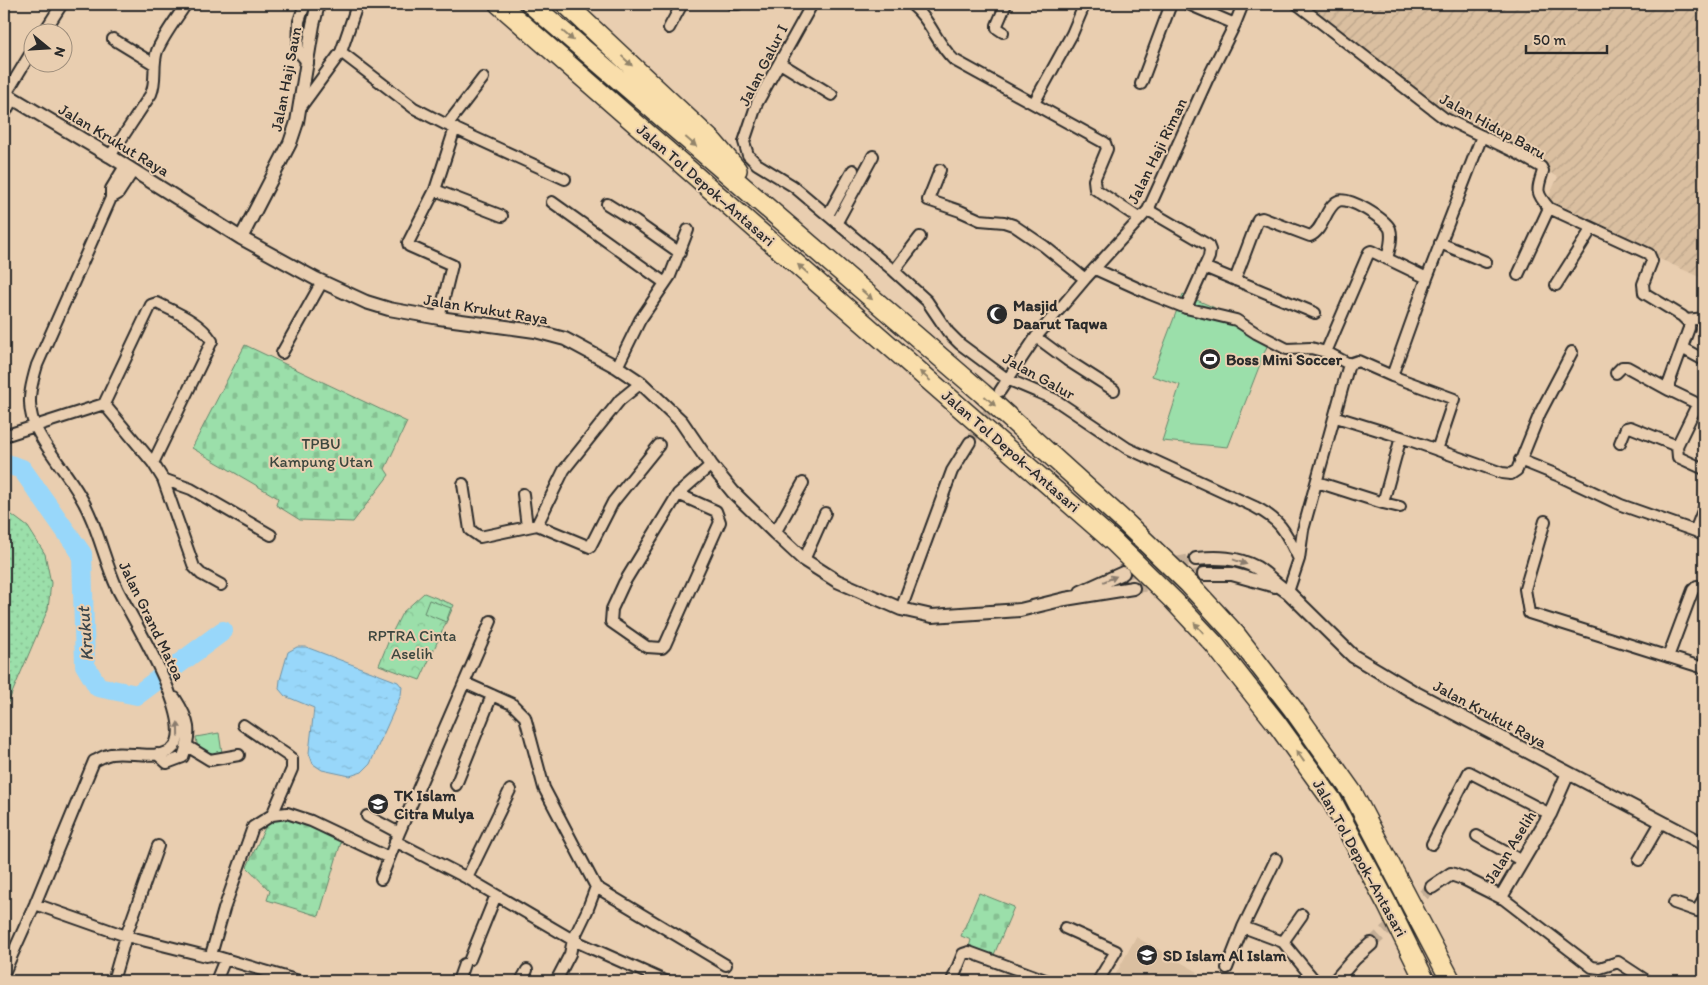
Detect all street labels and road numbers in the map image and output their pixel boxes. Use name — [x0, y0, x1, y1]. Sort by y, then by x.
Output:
street label: Jalan Galur I — [734, 21, 792, 109]
street label: Jalan Haji Saun — [267, 25, 305, 133]
street label: Jalan Hidup Baru — [1437, 89, 1549, 163]
street label: Jalan Haji Riman — [1123, 94, 1191, 207]
street label: Jalan Krukut Raya — [55, 99, 173, 181]
street label: Jalan Tol Depok–Antasari — [633, 120, 779, 250]
street label: Jalan Krukut Raya — [422, 290, 550, 328]
street label: Jalan Galur — [1000, 348, 1079, 404]
street label: Jalan Tol Depok–Antasari — [938, 386, 1084, 516]
street label: Jalan Grand Matoa — [115, 558, 189, 684]
street label: Jalan Krukut Raya — [1430, 676, 1551, 752]
street label: Jalan Tol Depok–Antasari — [1309, 776, 1411, 940]
street label: Jalan Aselih — [1480, 807, 1540, 887]

